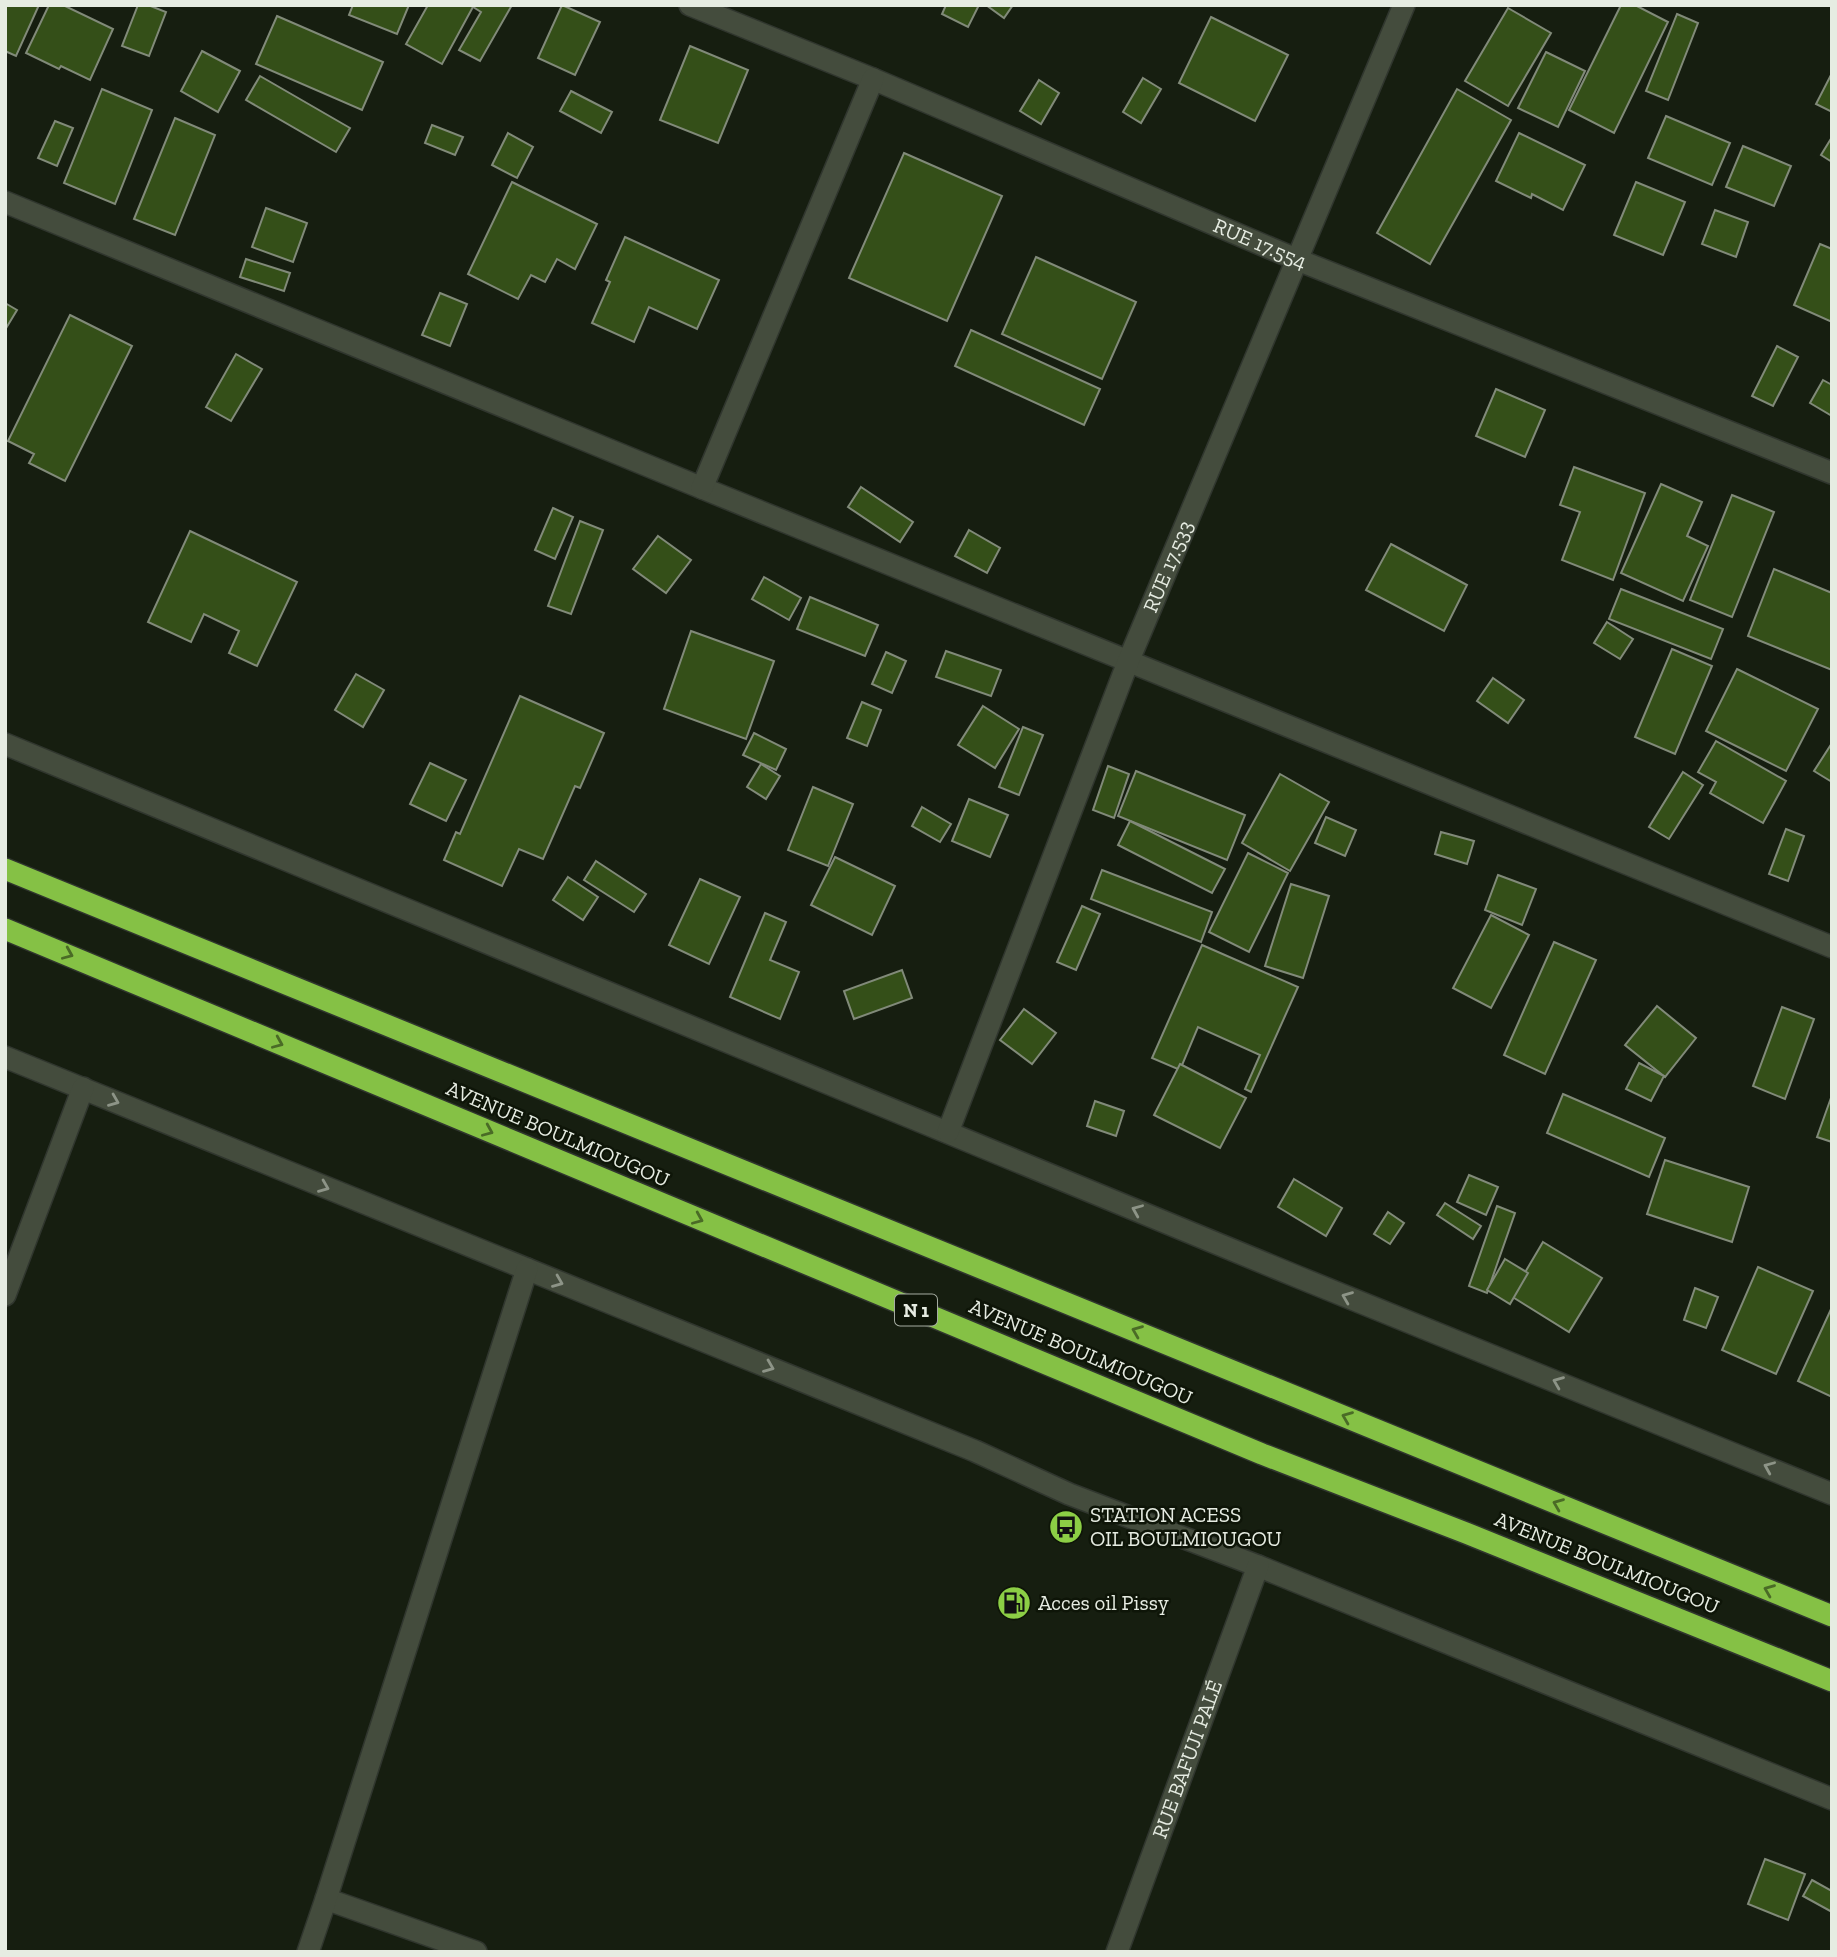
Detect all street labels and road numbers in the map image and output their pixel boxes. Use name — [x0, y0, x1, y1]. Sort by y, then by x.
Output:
street label: RUE 17.554 — [1210, 212, 1310, 274]
street label: RUE 17.533 — [1137, 516, 1198, 616]
street label: AVENUE BOULMIOUGOU — [443, 1075, 674, 1192]
street label: AVENUE BOULMIOUGOU — [966, 1293, 1197, 1410]
road number: N 1 — [895, 1294, 937, 1326]
street label: AVENUE BOULMIOUGOU — [1491, 1506, 1723, 1619]
street label: RUE BAFUJI PALÉ — [1147, 1677, 1227, 1842]

